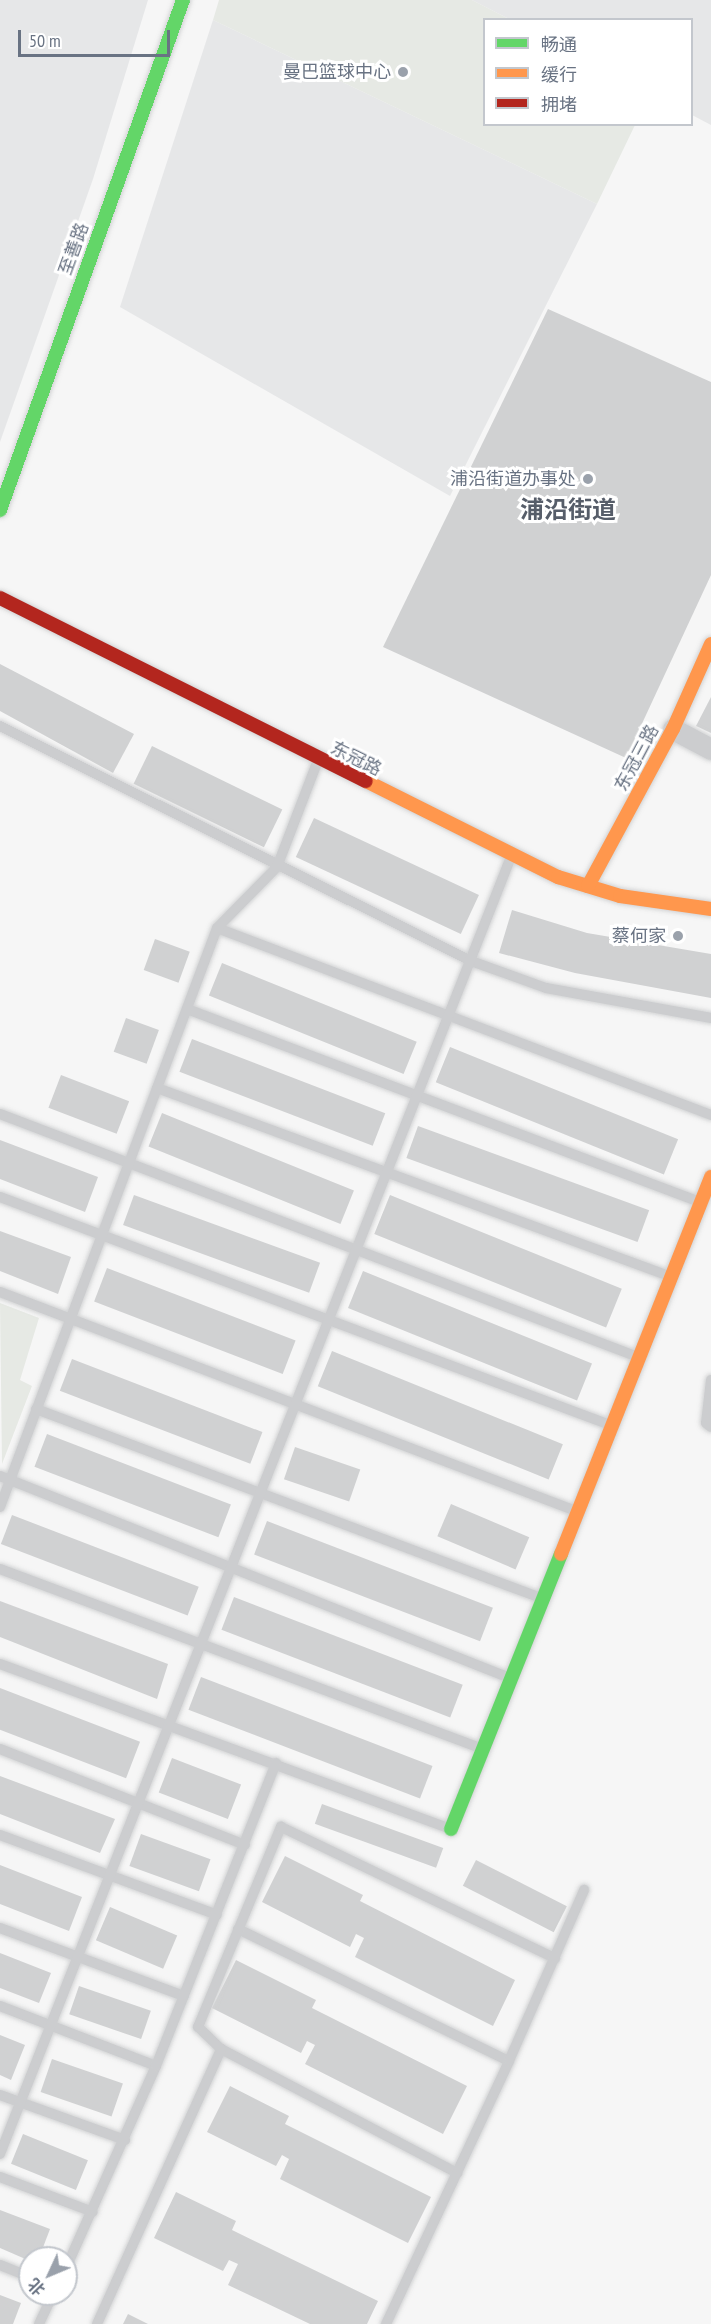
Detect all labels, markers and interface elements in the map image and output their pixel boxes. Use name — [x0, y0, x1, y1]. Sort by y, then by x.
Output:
scale bar — [21, 18, 172, 56]
legend — [483, 18, 693, 126]
text: 50 m — [29, 29, 61, 52]
text: 畅通 — [541, 33, 577, 56]
place label: 曼巴篮球中心 — [283, 61, 391, 83]
text: 缓行 — [541, 63, 577, 86]
marker: 曼巴篮球中心 — [396, 65, 410, 79]
text: 拥堵 — [541, 93, 577, 116]
street label: 至善路 — [55, 220, 93, 278]
place label: 浦沿街道办事处 — [450, 468, 576, 490]
marker: 浦沿街道办事处 — [581, 472, 595, 486]
district label: 浦沿街道 — [520, 496, 616, 524]
street label: 东冠三路 — [611, 721, 663, 795]
street label: 东冠路 — [327, 737, 385, 781]
place label: 蔡何家 — [612, 925, 666, 947]
marker: 蔡何家 — [671, 929, 685, 943]
north arrow — [18, 2246, 78, 2306]
text: 北 — [24, 2274, 49, 2300]

